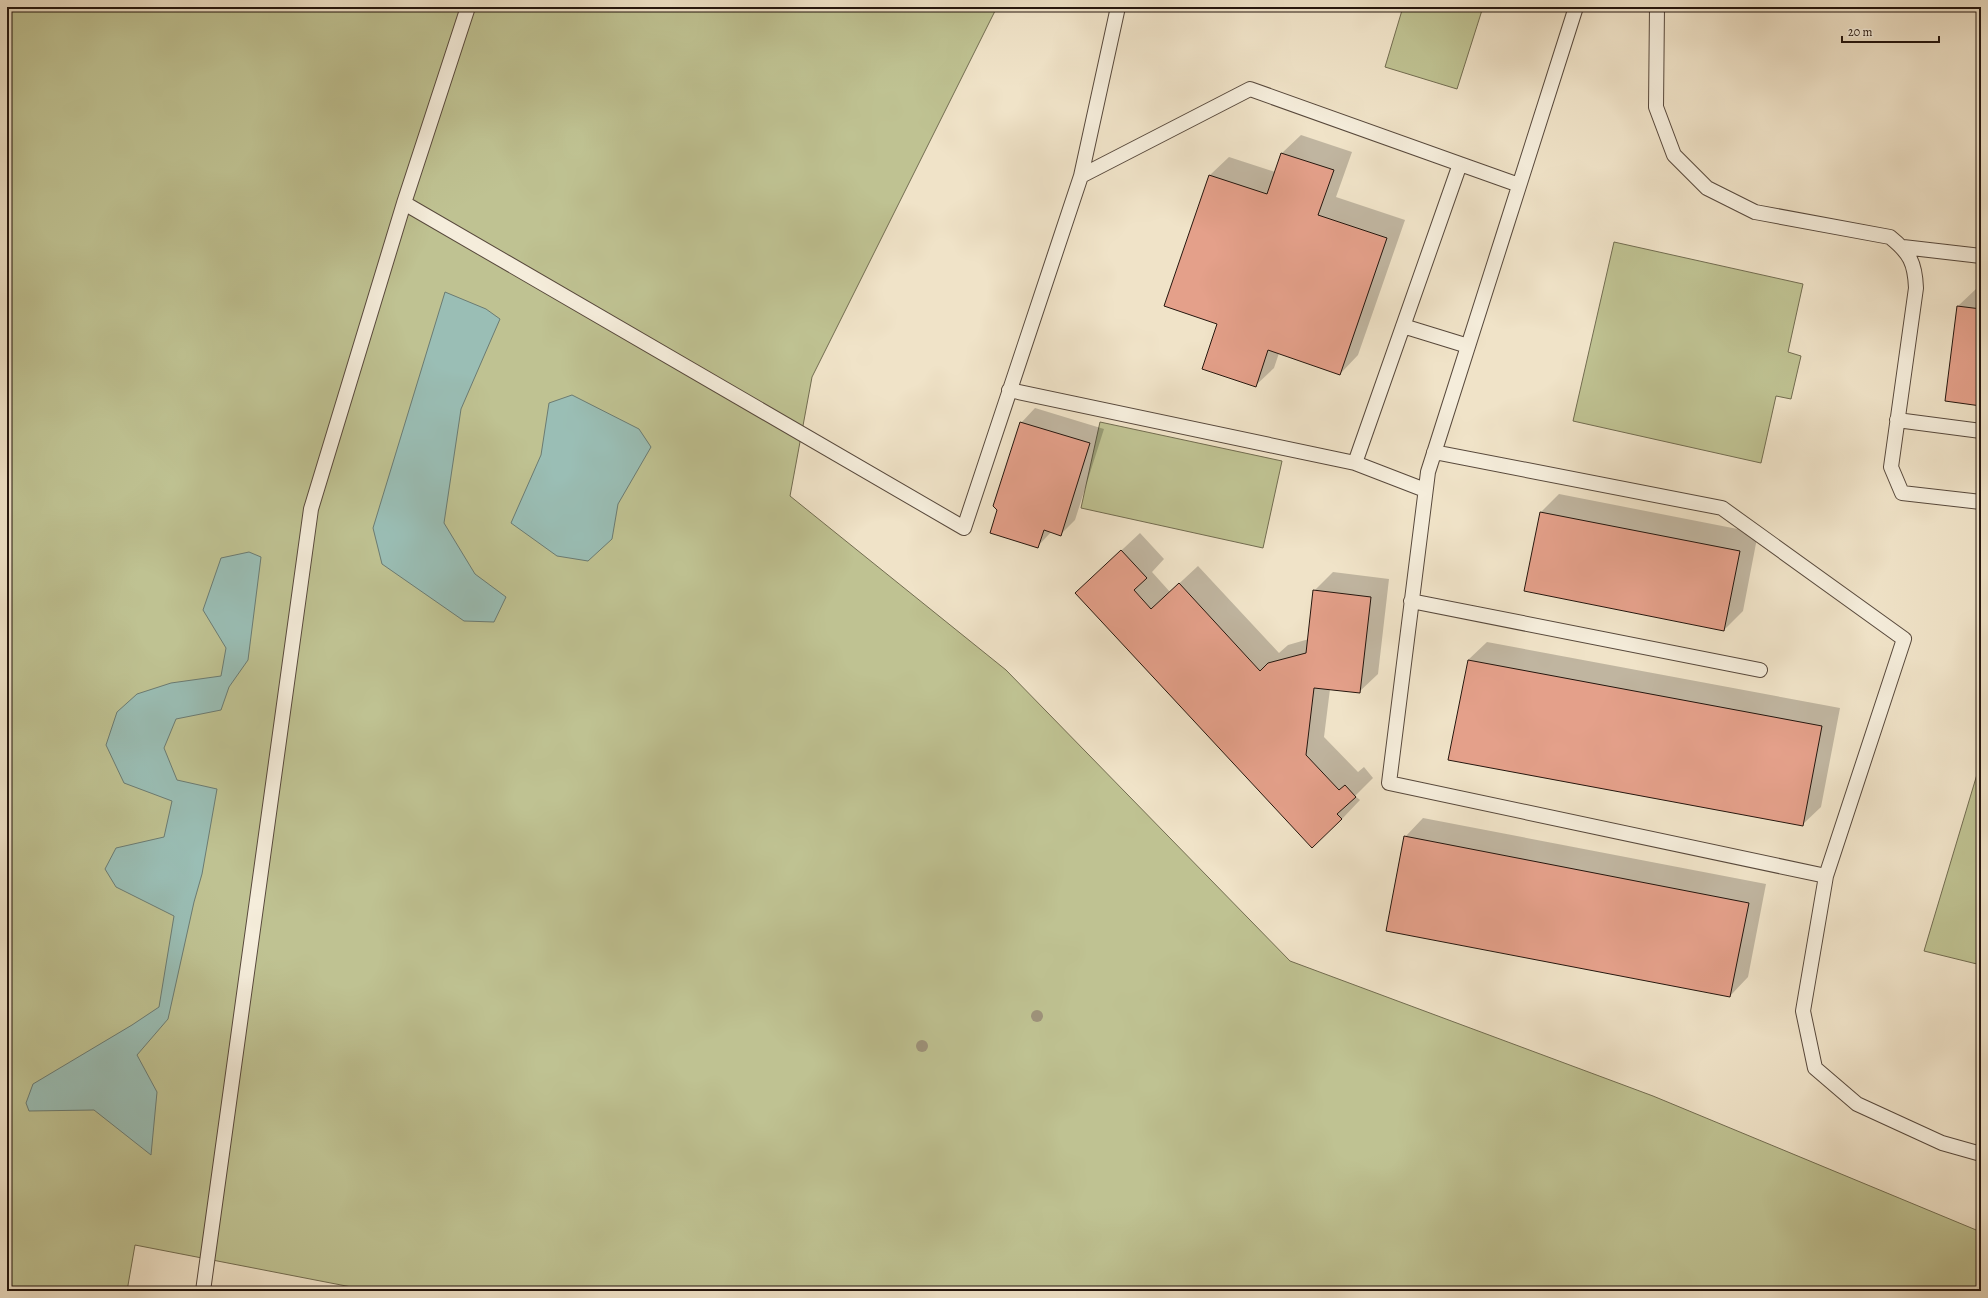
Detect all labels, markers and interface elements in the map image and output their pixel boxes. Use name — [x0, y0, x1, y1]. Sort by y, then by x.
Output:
scale bar — [1842, 18, 1939, 44]
text: 20 m — [1848, 24, 1872, 40]

